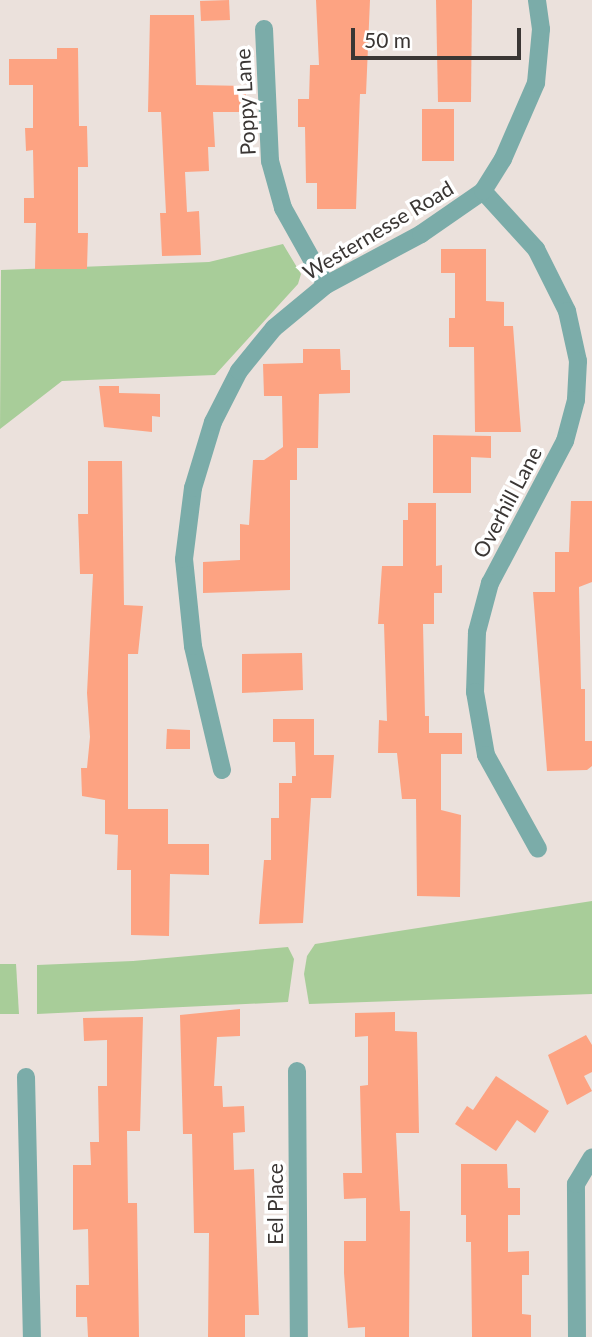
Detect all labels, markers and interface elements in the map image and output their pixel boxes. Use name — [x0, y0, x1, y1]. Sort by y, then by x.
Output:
scale bar — [354, 14, 524, 58]
text: 50 m — [364, 27, 411, 52]
street label: Poppy Lane — [230, 48, 260, 156]
street label: Westernesse Road — [298, 175, 458, 285]
street label: Overhill Lane — [467, 442, 547, 562]
street label: Eel Place — [262, 1163, 288, 1245]

